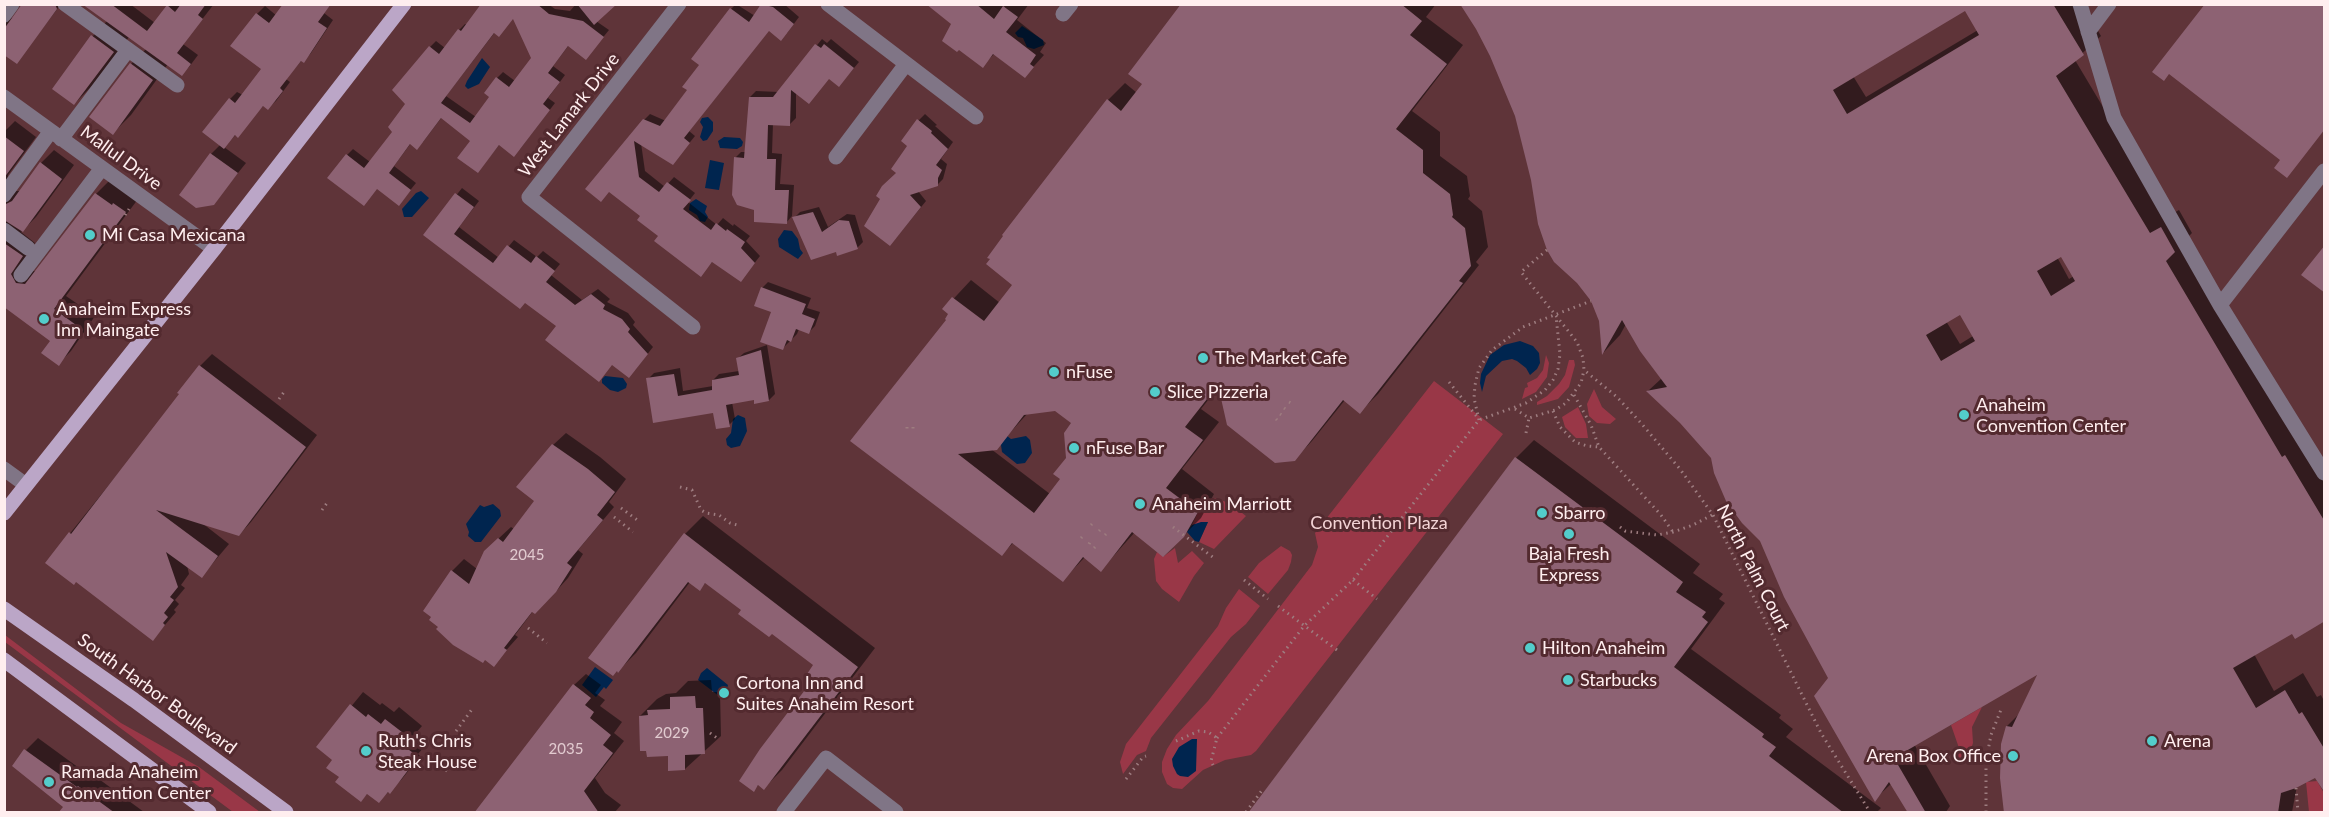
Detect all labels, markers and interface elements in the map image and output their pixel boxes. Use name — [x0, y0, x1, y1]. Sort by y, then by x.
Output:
street label: West Lamark Drive — [514, 49, 624, 181]
street label: Mallul Drive — [76, 121, 166, 195]
place label: Mi Casa Mexicana — [102, 224, 245, 246]
marker: Mi Casa Mexicana — [83, 228, 97, 242]
place label: Anaheim Express Inn Maingate — [56, 298, 191, 340]
marker: Anaheim Express Inn Maingate — [37, 312, 51, 326]
place label: The Market Cafe — [1215, 347, 1347, 369]
marker: The Market Cafe — [1196, 351, 1210, 365]
place label: nFuse — [1066, 361, 1113, 383]
marker: nFuse — [1047, 365, 1061, 379]
place label: Slice Pizzeria — [1167, 381, 1268, 403]
marker: Slice Pizzeria — [1148, 385, 1162, 399]
place label: Anaheim Convention Center — [1976, 394, 2126, 436]
marker: Anaheim Convention Center — [1957, 408, 1971, 422]
place label: nFuse Bar — [1086, 437, 1164, 459]
marker: nFuse Bar — [1067, 441, 1081, 455]
place label: Anaheim Marriott — [1152, 493, 1292, 515]
marker: Anaheim Marriott — [1133, 497, 1147, 511]
street label: North Palm Court — [1712, 501, 1794, 635]
place label: Sbarro — [1554, 502, 1606, 524]
marker: Sbarro — [1535, 506, 1549, 520]
park label: Convention Plaza — [1310, 512, 1448, 534]
marker: Baja Fresh Express — [1562, 527, 1576, 541]
place label: Baja Fresh Express — [1528, 543, 1610, 586]
house number: 2045 — [510, 546, 544, 564]
street label: South Harbor Boulevard — [73, 629, 241, 759]
place label: Hilton Anaheim — [1542, 637, 1665, 659]
marker: Hilton Anaheim — [1523, 641, 1537, 655]
place label: Starbucks — [1580, 669, 1657, 691]
place label: Cortona Inn and Suites Anaheim Resort — [736, 672, 914, 714]
marker: Starbucks — [1561, 673, 1575, 687]
marker: Cortona Inn and Suites Anaheim Resort — [717, 686, 731, 700]
house number: 2029 — [655, 724, 689, 742]
place label: Ruth's Chris Steak House — [378, 730, 477, 772]
place label: Arena — [2164, 730, 2211, 752]
marker: Arena — [2145, 734, 2159, 748]
house number: 2035 — [549, 740, 583, 758]
marker: Ruth's Chris Steak House — [359, 744, 373, 758]
place label: Arena Box Office — [1866, 745, 2001, 767]
marker: Arena Box Office — [2006, 749, 2020, 763]
place label: Ramada Anaheim Convention Center — [61, 761, 211, 804]
marker: Ramada Anaheim Convention Center — [42, 775, 56, 789]

